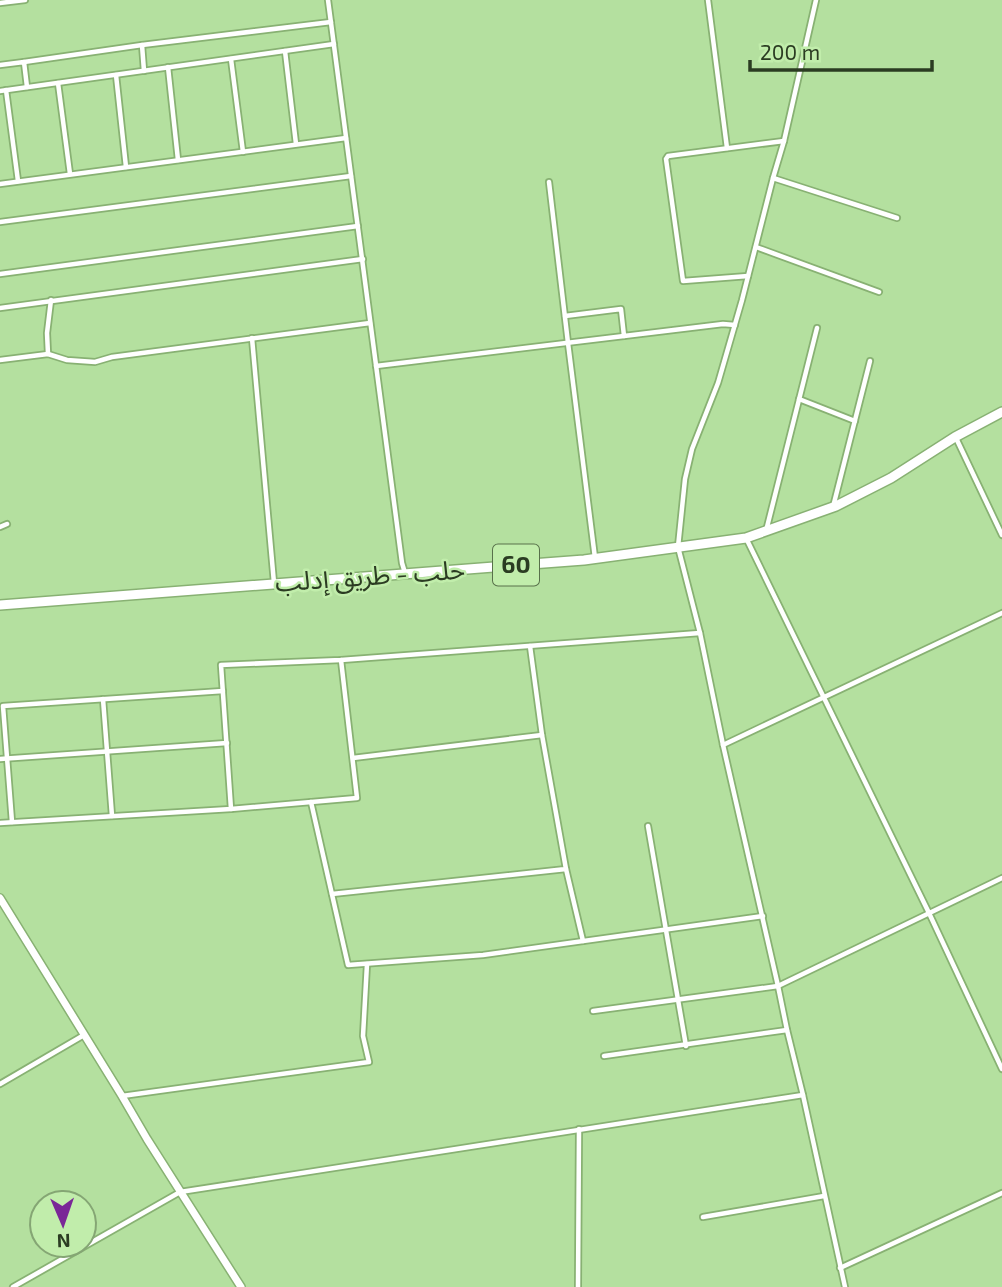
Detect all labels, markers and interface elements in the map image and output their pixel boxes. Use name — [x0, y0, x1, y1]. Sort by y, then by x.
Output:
scale bar — [750, 28, 932, 72]
text: 200 m — [760, 39, 820, 64]
road number: 60 — [493, 544, 539, 586]
street label: حلب - طريق إدلب — [274, 552, 466, 600]
north arrow — [28, 1189, 98, 1259]
text: N — [56, 1230, 71, 1253]

